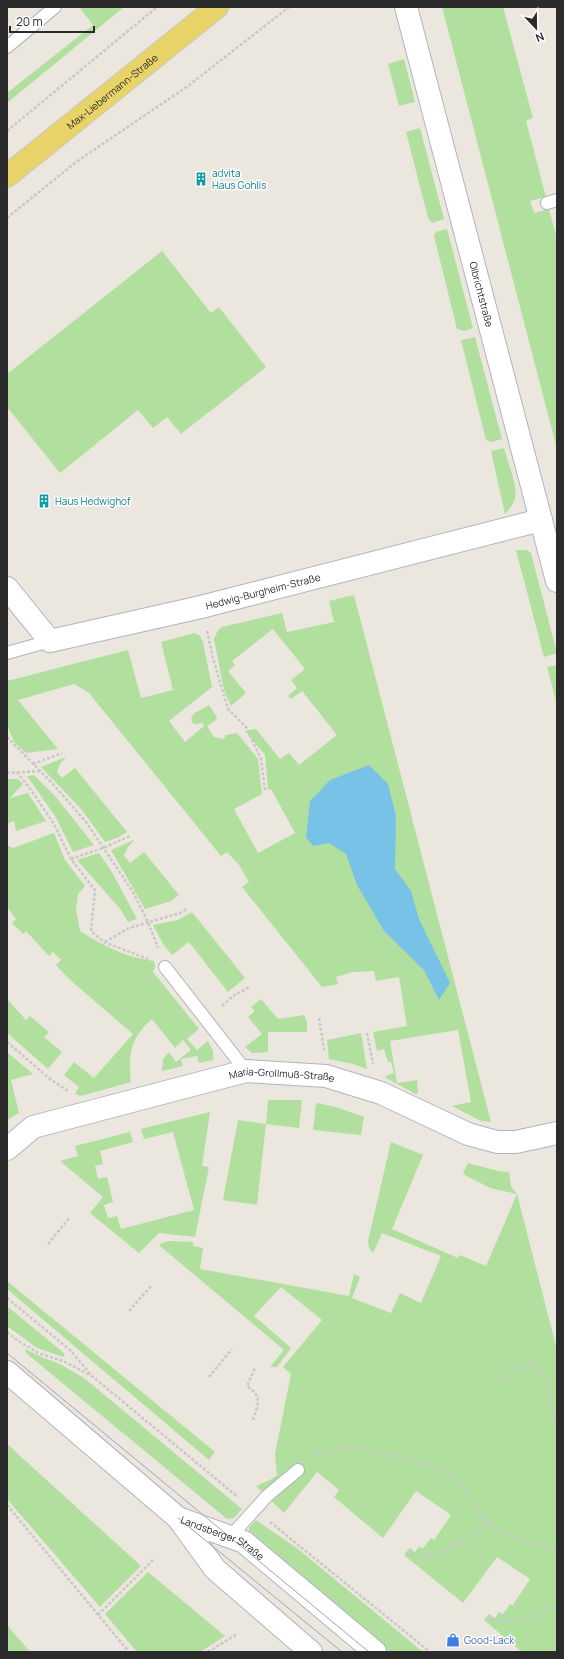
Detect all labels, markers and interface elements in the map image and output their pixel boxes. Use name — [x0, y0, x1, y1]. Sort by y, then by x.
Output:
scale bar — [10, 8, 94, 34]
north arrow — [516, 8, 556, 48]
text: 20 m — [16, 13, 43, 30]
text: N — [533, 29, 546, 46]
street label: Max-Liebermann-Straße — [64, 50, 161, 132]
place label: advita Haus Gohlis — [212, 166, 266, 192]
building icon: advita Haus Gohlis — [193, 171, 209, 187]
street label: Olbrichtstraße — [466, 260, 497, 329]
building icon: Haus Hedwighof — [36, 493, 52, 509]
place label: Haus Hedwighof — [55, 494, 131, 508]
street label: Hedwig-Burgheim-Straße — [204, 570, 322, 613]
street label: Maria-Grollmuß-Straße — [227, 1064, 337, 1085]
street label: Landsberger Straße — [179, 1513, 267, 1563]
shop icon: Good-Lack — [445, 1632, 461, 1648]
place label: Good-Lack — [464, 1633, 515, 1647]

